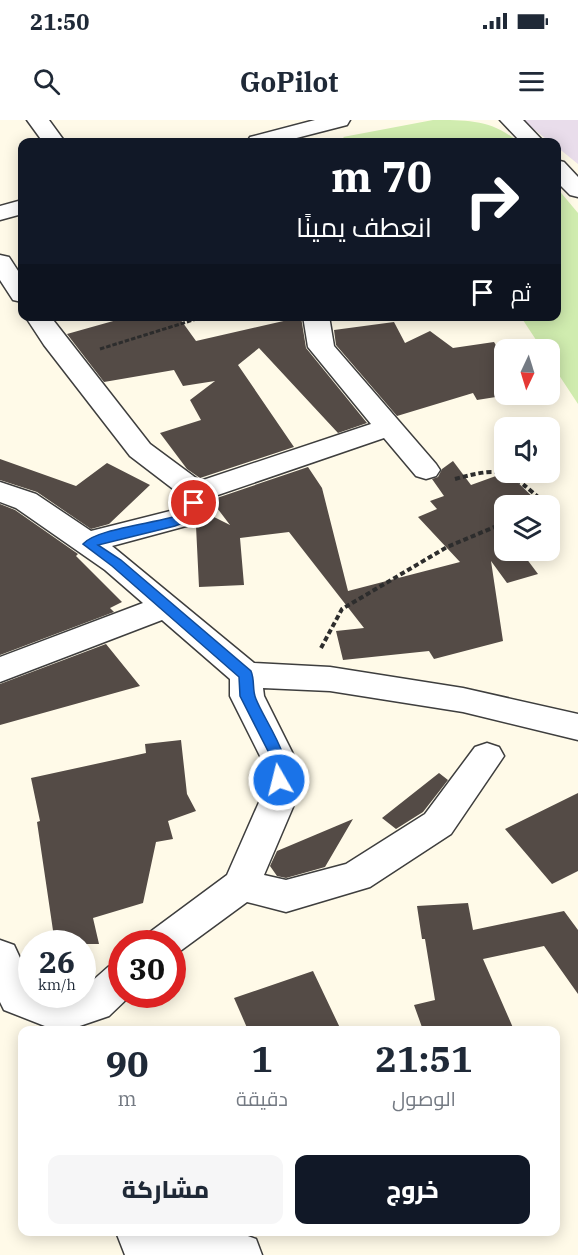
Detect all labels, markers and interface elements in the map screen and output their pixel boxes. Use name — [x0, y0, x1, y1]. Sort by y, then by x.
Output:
text: 21:50 — [30, 7, 89, 36]
text: GoPilot — [240, 64, 338, 99]
icon: search — [30, 65, 63, 98]
icon: menu — [515, 65, 548, 98]
text: 70 m — [331, 149, 432, 204]
icon: right — [453, 162, 531, 240]
text: انعطف يمينًا — [296, 209, 432, 244]
icon: arrive — [466, 276, 499, 309]
text: ثم — [511, 278, 531, 307]
north arrow — [494, 339, 560, 405]
map controls — [494, 339, 560, 561]
button: sound — [494, 417, 560, 483]
pin — [168, 477, 219, 528]
icon: arrive — [177, 486, 210, 519]
button: layers — [494, 495, 560, 561]
position arrow — [247, 748, 311, 812]
speed limit sign: 30 — [108, 930, 186, 1008]
text: 26 — [39, 942, 75, 981]
text: km/h — [38, 975, 76, 994]
text: 1 — [251, 1035, 273, 1082]
text: 21:51 — [375, 1035, 473, 1082]
text: 90 — [105, 1040, 149, 1087]
text: m — [117, 1085, 137, 1112]
text: دقيقة — [236, 1085, 288, 1112]
text: الوصول — [392, 1085, 456, 1112]
button: مشاركة — [48, 1155, 283, 1224]
button: خروج — [295, 1155, 530, 1224]

